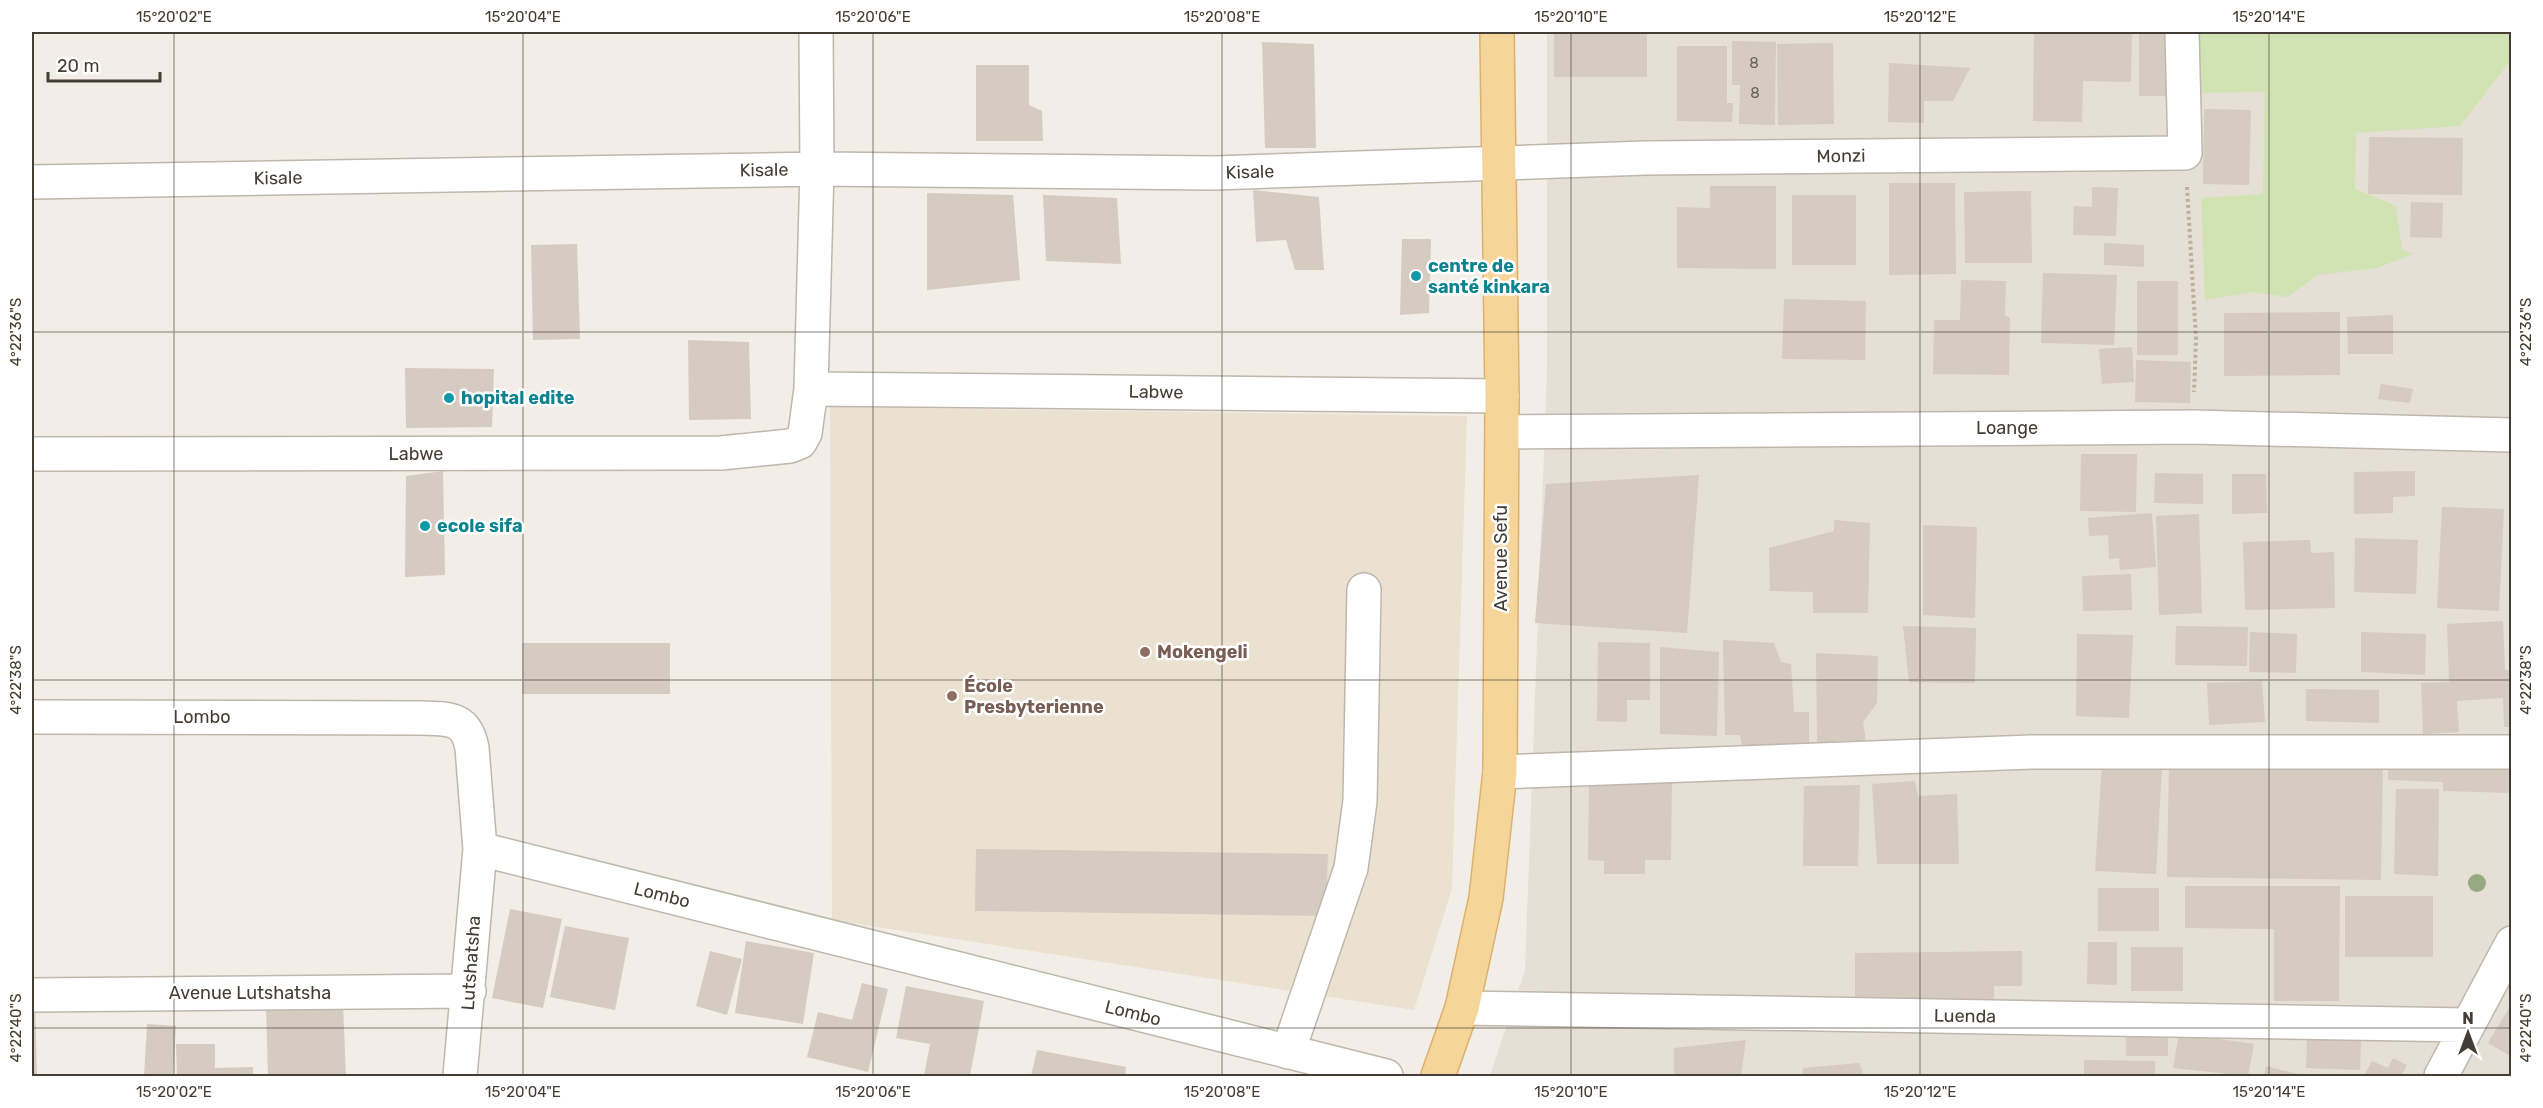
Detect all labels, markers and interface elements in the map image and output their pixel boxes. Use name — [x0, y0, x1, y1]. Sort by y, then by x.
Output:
text: 15°20'02"E — [136, 8, 212, 26]
text: 15°20'04"E — [485, 8, 561, 26]
text: 15°20'06"E — [835, 8, 911, 26]
text: 15°20'08"E — [1184, 8, 1260, 26]
text: 15°20'10"E — [1534, 8, 1608, 26]
text: 15°20'12"E — [1884, 8, 1956, 26]
text: 15°20'14"E — [2233, 8, 2305, 26]
scale bar — [48, 45, 160, 83]
house number: 8 — [1749, 54, 1759, 72]
text: 20 m — [57, 55, 99, 77]
house number: 8 — [1750, 84, 1760, 102]
street label: Monzi — [1816, 145, 1866, 167]
street label: Kisale — [739, 159, 789, 181]
street label: Kisale — [1225, 160, 1275, 184]
street label: Kisale — [253, 167, 303, 189]
place label: centre de santé kinkara — [1428, 255, 1550, 298]
marker: centre de santé kinkara — [1409, 269, 1423, 283]
text: 4°22'36"S — [7, 298, 25, 366]
text: 4°22'36"S — [2517, 298, 2535, 366]
street label: Labwe — [1128, 381, 1184, 403]
place label: hopital edite — [461, 387, 575, 409]
marker: hopital edite — [442, 391, 456, 405]
street label: Loange — [1976, 417, 2038, 439]
street label: Labwe — [389, 443, 443, 465]
street label: Avenue Sefu — [1490, 505, 1512, 611]
place label: ecole sifa — [437, 515, 523, 537]
marker: ecole sifa — [418, 519, 432, 533]
place label: Mokengeli — [1157, 641, 1248, 663]
text: 4°22'38"S — [7, 645, 25, 715]
marker: Mokengeli — [1138, 645, 1152, 659]
text: 4°22'38"S — [2517, 645, 2535, 715]
place label: École Presbyterienne — [964, 675, 1104, 718]
marker: École Presbyterienne — [945, 689, 959, 703]
street label: Lombo — [173, 706, 231, 728]
street label: Lombo — [632, 877, 692, 913]
street label: Lutshatsha — [457, 915, 485, 1011]
street label: Avenue Lutshatsha — [169, 982, 331, 1004]
text: 4°22'40"S — [7, 993, 25, 1063]
text: 4°22'40"S — [2517, 993, 2535, 1063]
street label: Lombo — [1103, 995, 1163, 1031]
north arrow — [2438, 1003, 2498, 1063]
street label: Luenda — [1934, 1004, 1996, 1028]
text: N — [2462, 1009, 2474, 1028]
text: 15°20'02"E — [136, 1083, 212, 1101]
text: 15°20'04"E — [485, 1083, 561, 1101]
text: 15°20'06"E — [835, 1083, 911, 1101]
text: 15°20'08"E — [1184, 1083, 1260, 1101]
text: 15°20'10"E — [1534, 1083, 1608, 1101]
text: 15°20'12"E — [1884, 1083, 1956, 1101]
text: 15°20'14"E — [2233, 1083, 2305, 1101]

